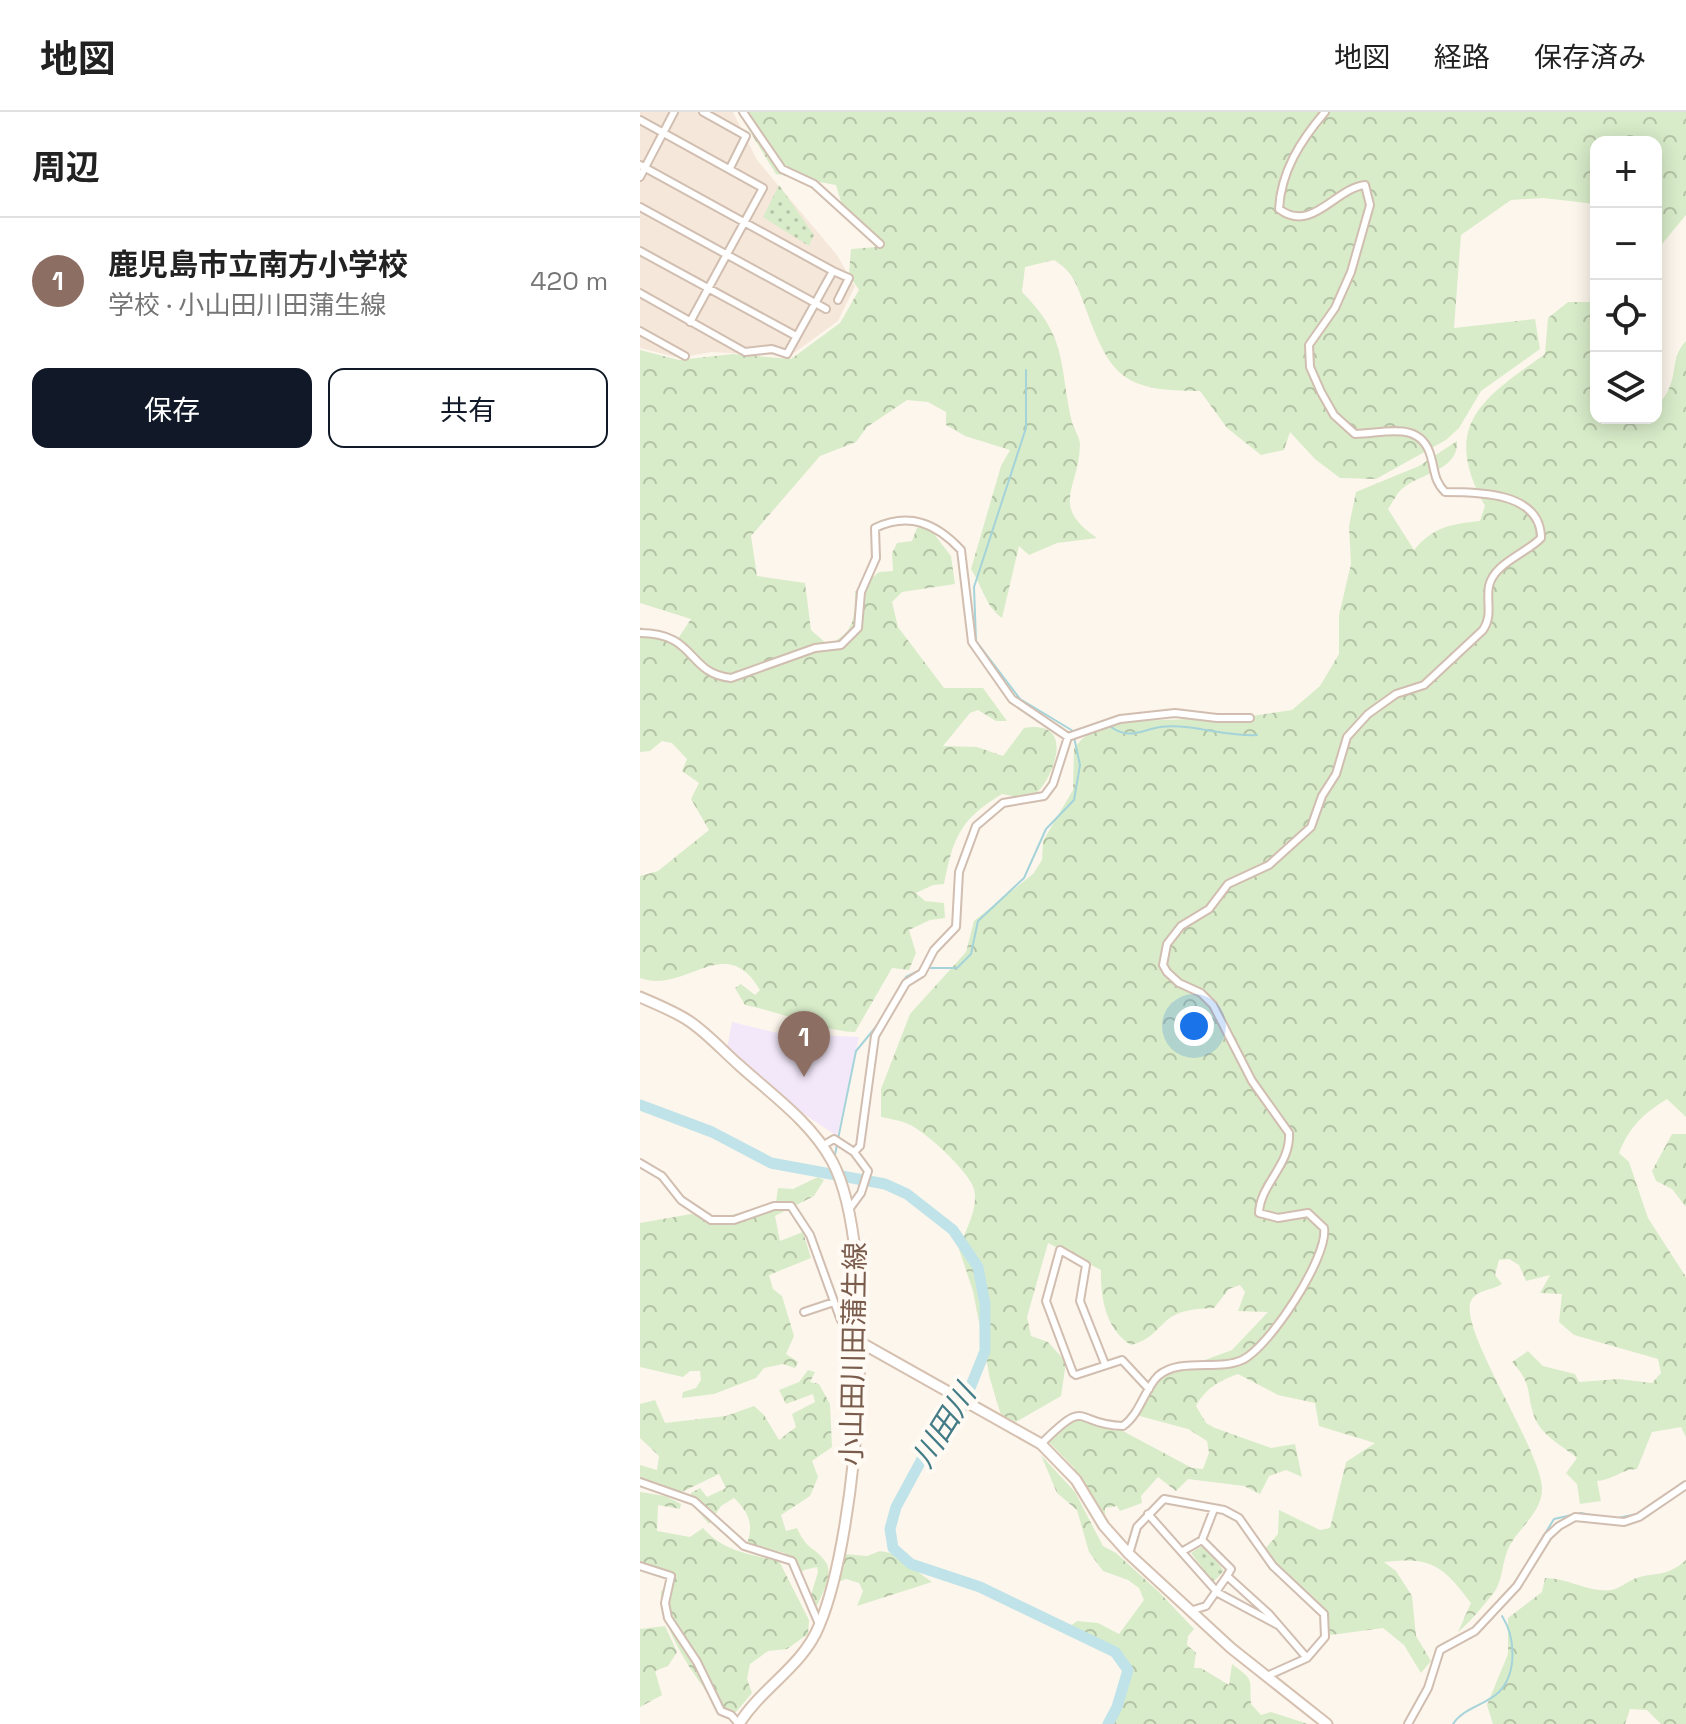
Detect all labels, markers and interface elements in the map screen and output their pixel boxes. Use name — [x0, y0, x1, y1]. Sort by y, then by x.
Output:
text: 地図 — [40, 35, 116, 83]
text: 地図 — [1334, 39, 1390, 75]
text: 経路 — [1434, 39, 1490, 75]
text: 保存済み — [1534, 39, 1646, 75]
map controls — [1590, 136, 1662, 424]
button: + — [1590, 136, 1662, 208]
text: 周辺 — [32, 146, 100, 189]
button: − — [1590, 208, 1662, 280]
text: 鹿児島市立南方小学校 — [108, 245, 408, 284]
text: 1 — [52, 264, 64, 298]
text: 420 m — [530, 264, 608, 298]
button: locate — [1590, 280, 1662, 352]
text: 学校 · 小山田川田蒲生線 — [108, 288, 386, 322]
button: layers — [1590, 352, 1662, 424]
button: 保存 — [32, 368, 312, 448]
button: 共有 — [328, 368, 608, 448]
your location — [1174, 1006, 1214, 1046]
pin: 1 — [778, 1011, 830, 1077]
street label: 小山田川田蒲生線 — [833, 1242, 873, 1466]
water label: 川田川 — [903, 1375, 986, 1474]

